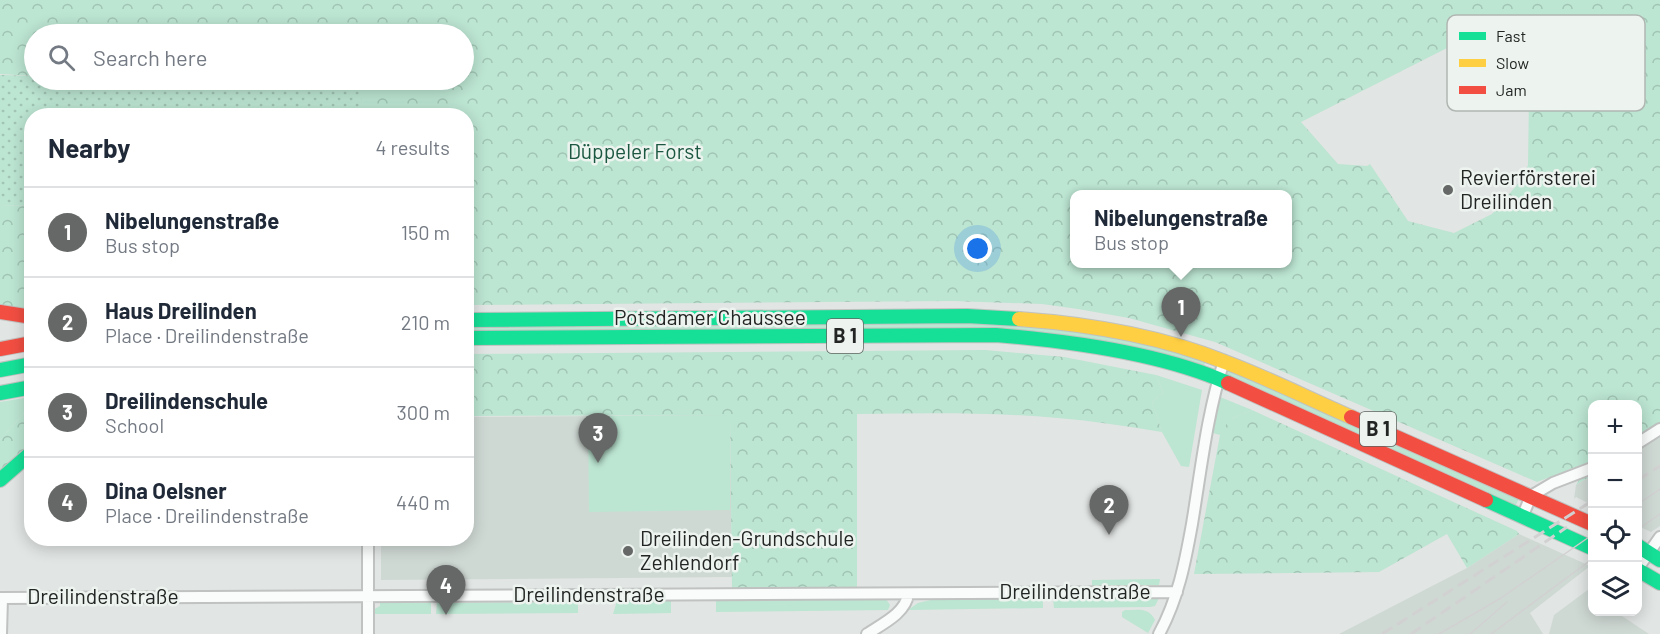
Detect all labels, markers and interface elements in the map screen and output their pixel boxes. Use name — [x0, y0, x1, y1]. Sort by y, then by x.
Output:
legend — [1447, 15, 1645, 111]
search box — [24, 24, 474, 90]
text: Fast — [1496, 26, 1526, 45]
icon: search — [45, 41, 78, 74]
text: Search here — [93, 44, 207, 70]
text: Slow — [1496, 53, 1529, 72]
text: Jam — [1496, 80, 1527, 99]
text: Nearby — [48, 132, 130, 163]
text: 4 results — [375, 135, 450, 159]
park label: Düppeler Forst — [568, 138, 702, 163]
place label: Revierförsterei Dreilinden — [1460, 164, 1596, 213]
marker: Revierförsterei Dreilinden — [1441, 183, 1455, 197]
popup — [1070, 190, 1292, 268]
text: Nibelungenstraße — [1094, 204, 1268, 230]
text: Nibelungenstraße — [105, 207, 279, 233]
text: 1 — [64, 220, 71, 244]
text: 150 m — [401, 220, 450, 244]
text: Bus stop — [1094, 230, 1169, 254]
text: Bus stop — [105, 233, 180, 257]
your location — [963, 234, 992, 263]
pin: 1 — [1162, 288, 1200, 337]
text: Haus Dreilinden — [105, 297, 257, 323]
street label: Potsdamer Chaussee — [614, 304, 806, 329]
text: 2 — [62, 310, 73, 334]
text: 210 m — [401, 310, 450, 334]
road number: B 1 — [827, 319, 863, 353]
text: Place · Dreilindenstraße — [105, 323, 309, 347]
text: Dreilindenschule — [105, 387, 268, 413]
text: 3 — [62, 400, 73, 424]
text: 300 m — [397, 400, 450, 424]
map controls — [1588, 400, 1642, 616]
button: + — [1588, 400, 1642, 454]
road number: B 1 — [1360, 412, 1396, 446]
text: School — [105, 413, 164, 437]
pin: 3 — [578, 414, 618, 463]
button: − — [1588, 454, 1642, 508]
text: Dina Oelsner — [105, 477, 227, 503]
pin: 2 — [1090, 486, 1128, 535]
text: 4 — [61, 490, 74, 514]
text: 440 m — [396, 490, 450, 514]
text: Place · Dreilindenstraße — [105, 503, 309, 527]
button: locate — [1588, 508, 1642, 562]
place label: Dreilinden-Grundschule Zehlendorf — [640, 525, 855, 574]
marker: Dreilinden-Grundschule Zehlendorf — [621, 544, 635, 558]
button: layers — [1588, 562, 1642, 616]
pin: 4 — [426, 566, 466, 615]
street label: Dreilindenstraße — [999, 578, 1151, 603]
street label: Dreilindenstraße — [513, 581, 665, 606]
street label: Dreilindenstraße — [27, 583, 179, 608]

